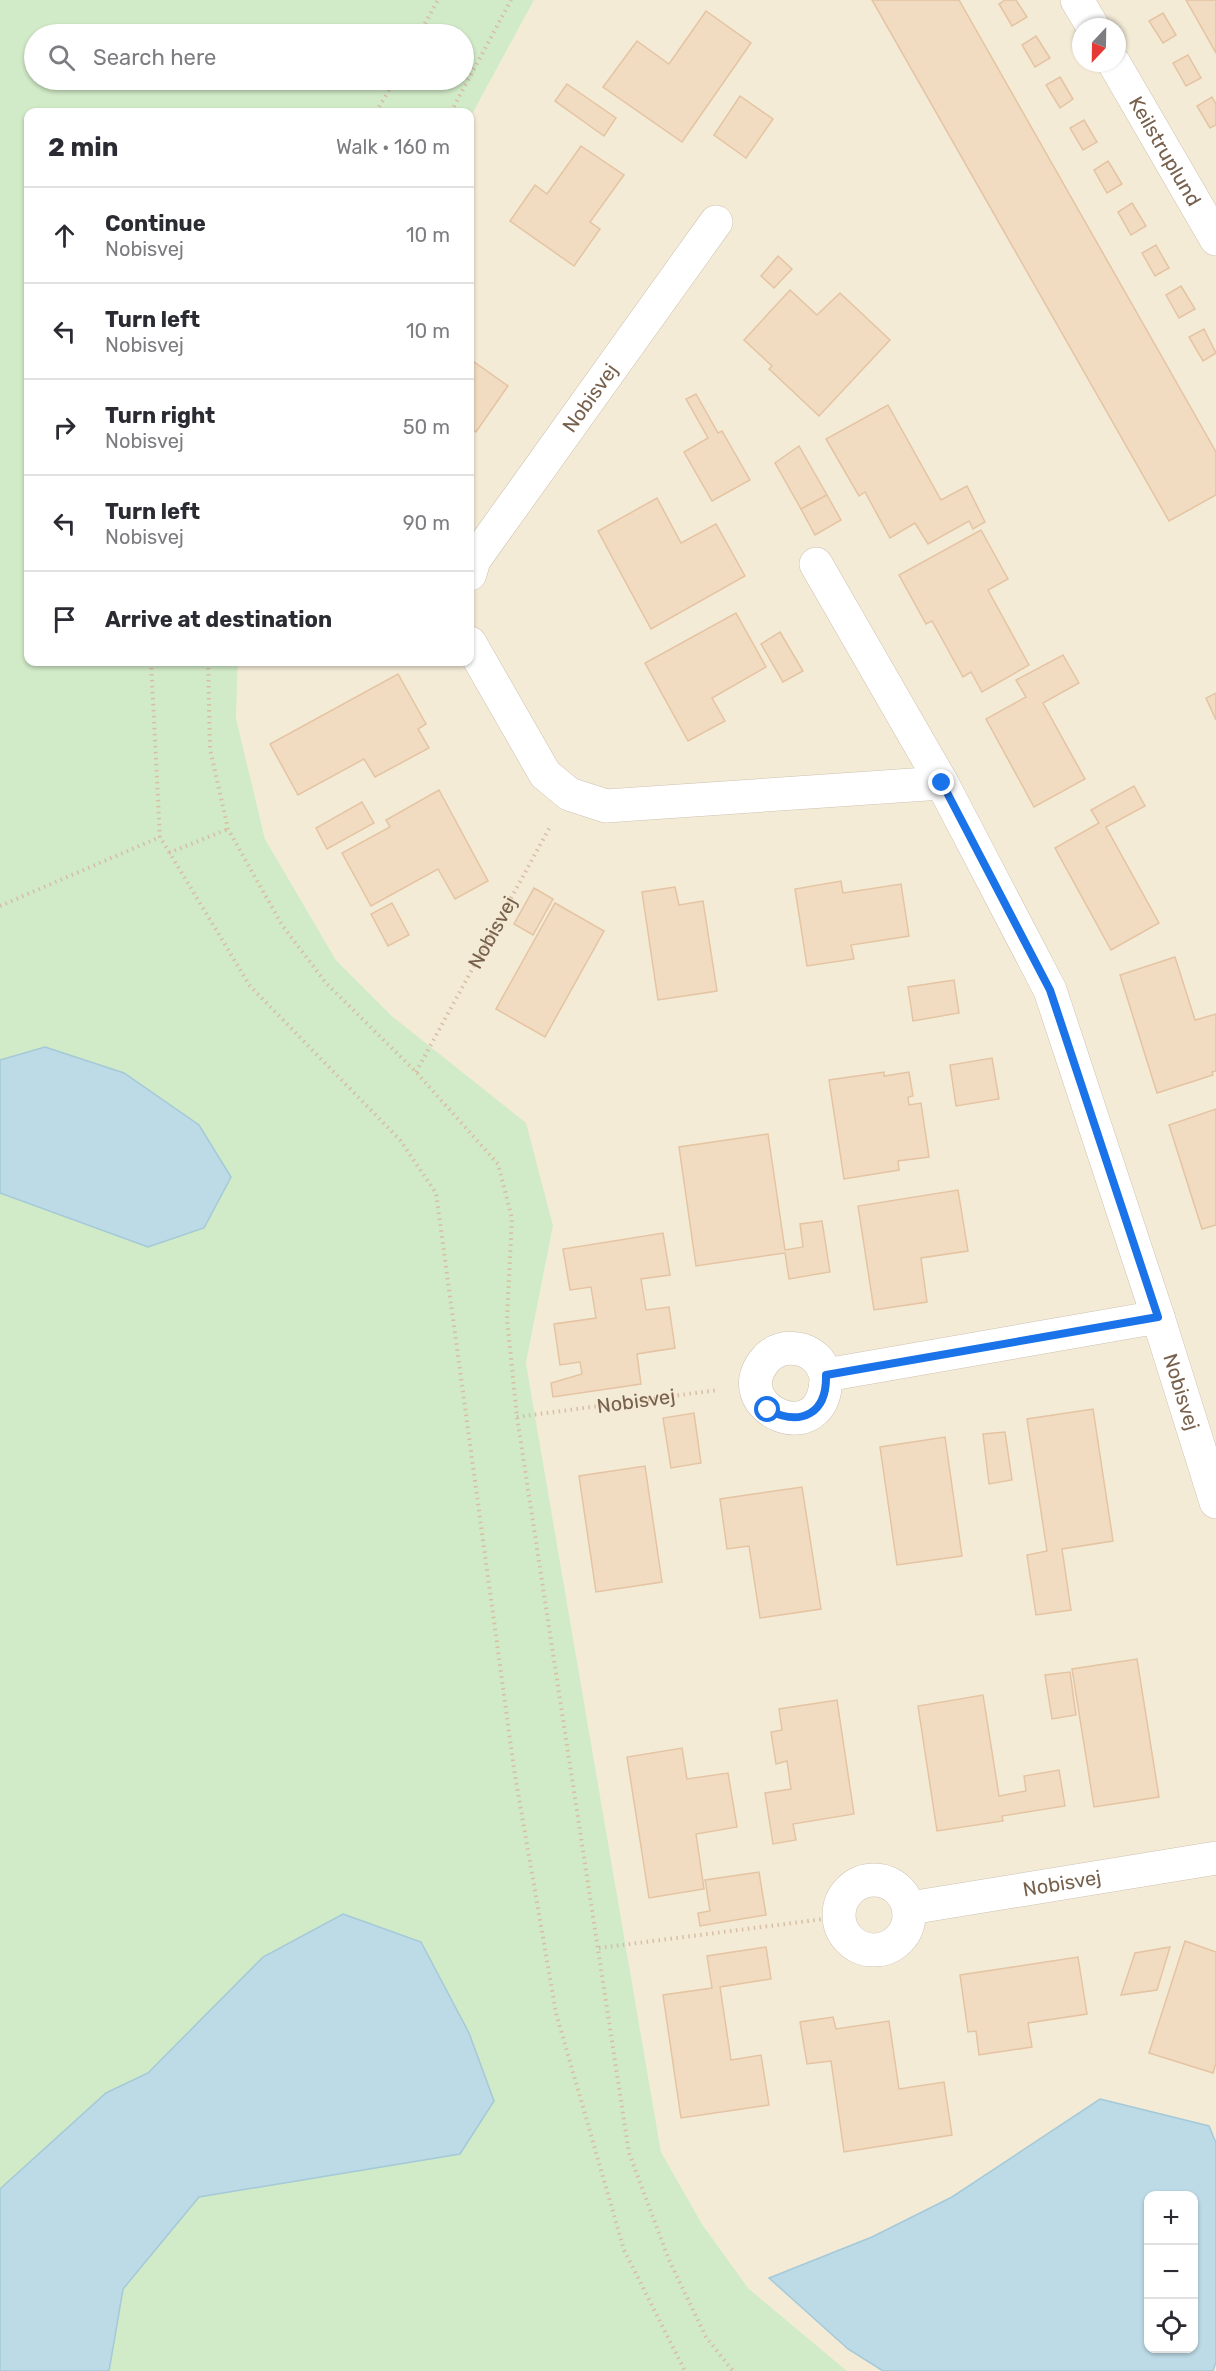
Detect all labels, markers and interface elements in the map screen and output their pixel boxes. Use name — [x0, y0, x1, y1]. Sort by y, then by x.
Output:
north arrow — [1072, 18, 1126, 72]
search box — [24, 24, 474, 90]
icon: search — [45, 41, 78, 74]
text: Search here — [93, 44, 216, 71]
street label: Keilstruplund — [1124, 92, 1206, 210]
text: 2 min — [48, 132, 118, 163]
text: Walk · 160 m — [336, 135, 450, 159]
text: Continue — [105, 210, 206, 237]
icon: ahead — [48, 219, 81, 252]
text: 10 m — [406, 223, 450, 247]
text: Nobisvej — [105, 237, 184, 261]
text: Turn left — [105, 306, 200, 333]
icon: left — [48, 315, 81, 348]
text: 10 m — [406, 319, 450, 343]
text: Nobisvej — [105, 333, 184, 357]
street label: Nobisvej — [557, 359, 623, 437]
text: Turn right — [105, 402, 215, 429]
icon: right — [48, 411, 81, 444]
text: 50 m — [403, 415, 450, 439]
text: Nobisvej — [105, 429, 184, 453]
text: Turn left — [105, 498, 200, 525]
icon: left — [48, 507, 81, 540]
text: 90 m — [403, 511, 450, 535]
text: Nobisvej — [105, 525, 184, 549]
icon: arrive — [48, 603, 81, 636]
text: Arrive at destination — [105, 606, 332, 633]
route end — [928, 769, 954, 795]
street label: Nobisvej — [463, 892, 522, 973]
street label: Nobisvej — [1158, 1351, 1205, 1433]
street label: Nobisvej — [595, 1384, 677, 1418]
route start — [754, 1396, 780, 1422]
street label: Nobisvej — [1021, 1865, 1103, 1901]
map controls — [1144, 2191, 1198, 2353]
button: + — [1144, 2191, 1198, 2245]
button: − — [1144, 2245, 1198, 2299]
button: locate — [1144, 2299, 1198, 2353]

